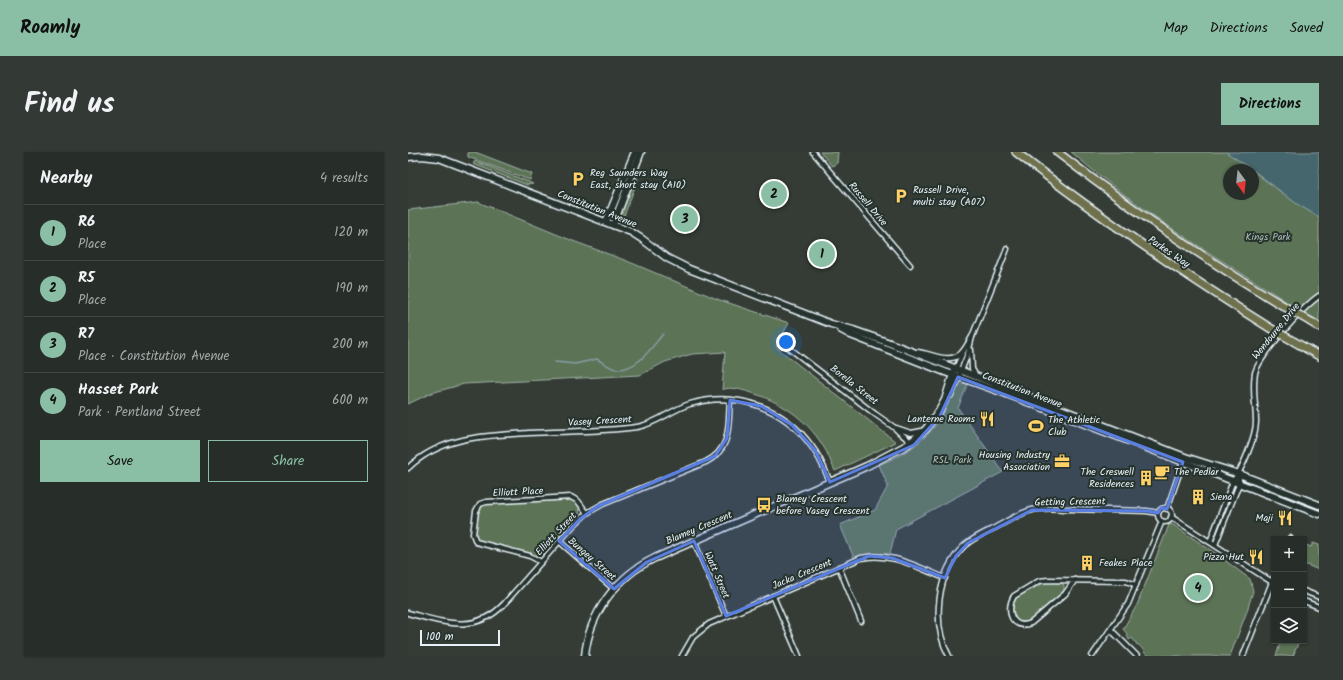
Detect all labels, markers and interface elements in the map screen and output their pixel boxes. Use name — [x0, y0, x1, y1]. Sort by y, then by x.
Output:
text: Roamly — [20, 13, 80, 43]
text: Map — [1163, 17, 1188, 39]
text: Directions — [1210, 17, 1268, 39]
text: Saved — [1290, 17, 1323, 39]
text: Find us — [24, 82, 115, 127]
button: Directions — [1221, 83, 1319, 125]
north arrow — [1223, 164, 1259, 200]
text: Nearby — [40, 165, 92, 192]
place label: Reg Saunders Way East, short stay (A10) — [590, 165, 686, 193]
text: 4 results — [320, 168, 368, 189]
parking icon: Reg Saunders Way East, short stay (A10) — [569, 170, 587, 188]
street label: Russell Drive — [845, 178, 892, 230]
pin: 2 — [761, 179, 787, 209]
place label: Russell Drive, multi stay (A07) — [913, 182, 986, 210]
street label: Constitution Avenue — [555, 186, 640, 232]
parking icon: Russell Drive, multi stay (A07) — [892, 187, 910, 205]
pin: 3 — [672, 204, 698, 234]
text: R6 — [78, 210, 95, 234]
text: 1 — [51, 222, 55, 243]
text: 120 m — [334, 222, 368, 243]
park label: Kings Park — [1246, 229, 1291, 245]
street label: Parkes Way — [1145, 232, 1194, 272]
text: Place — [78, 234, 106, 255]
pin: 1 — [809, 239, 835, 269]
text: R5 — [78, 266, 95, 290]
text: 2 — [49, 278, 57, 299]
text: 190 m — [336, 278, 368, 299]
text: Place — [78, 290, 106, 311]
street label: Wendouree Drive — [1248, 299, 1304, 363]
text: R7 — [78, 322, 94, 346]
your location — [776, 332, 796, 352]
text: 3 — [49, 334, 57, 355]
text: 200 m — [332, 334, 368, 355]
text: Place · Constitution Avenue — [78, 346, 229, 367]
street label: Borella Street — [826, 361, 882, 409]
street label: Constitution Avenue — [980, 367, 1065, 413]
text: Hasset Park — [78, 378, 158, 402]
text: 4 — [49, 390, 57, 411]
text: 600 m — [332, 390, 368, 411]
text: Park · Pentland Street — [78, 402, 201, 423]
restaurant icon: Lanterne Rooms — [978, 410, 996, 428]
street label: Vasey Crescent — [568, 411, 632, 431]
place label: Lanterne Rooms — [907, 411, 976, 427]
place label: The Athletic Club — [1048, 412, 1101, 440]
sports icon: The Athletic Club — [1027, 417, 1045, 435]
button: Save — [40, 440, 200, 482]
button: Share — [208, 440, 368, 482]
place label: Housing Industry Association — [979, 447, 1050, 475]
park label: RSL Park — [933, 452, 972, 468]
office icon: Housing Industry Association — [1053, 452, 1071, 470]
cafe icon: The Pedlar — [1153, 463, 1171, 481]
place label: The Creswell Residences — [1081, 464, 1135, 492]
place label: The Pedlar — [1174, 464, 1219, 480]
building icon: The Creswell Residences — [1137, 469, 1155, 487]
street label: Elliott Place — [492, 483, 544, 501]
building icon: Siena — [1189, 488, 1207, 506]
place label: Siena — [1210, 489, 1233, 505]
place label: Blamey Crescent before Vasey Crescent — [776, 491, 870, 519]
street label: Getting Crescent — [1034, 493, 1106, 511]
bus stop icon: Blamey Crescent before Vasey Crescent — [755, 496, 773, 514]
street label: Blamey Crescent — [663, 507, 735, 549]
street label: Elliott Street — [531, 508, 581, 559]
restaurant icon: Maji — [1276, 509, 1294, 527]
place label: Maji — [1256, 510, 1274, 526]
street label: Bungey Street — [564, 533, 620, 585]
map controls — [1271, 536, 1307, 644]
button: + — [1271, 536, 1307, 572]
restaurant icon: Pizza Hut — [1247, 548, 1265, 566]
street label: Watt Street — [700, 549, 734, 601]
place label: Pizza Hut — [1203, 549, 1244, 565]
street label: Jacka Crescent — [770, 554, 834, 594]
building icon: Feakes Place — [1078, 554, 1096, 572]
place label: Feakes Place — [1099, 555, 1153, 571]
button: − — [1271, 572, 1307, 608]
pin: 4 — [1185, 573, 1211, 603]
button: layers — [1271, 608, 1307, 644]
scale bar — [420, 628, 500, 647]
text: 100 m — [426, 628, 454, 646]

